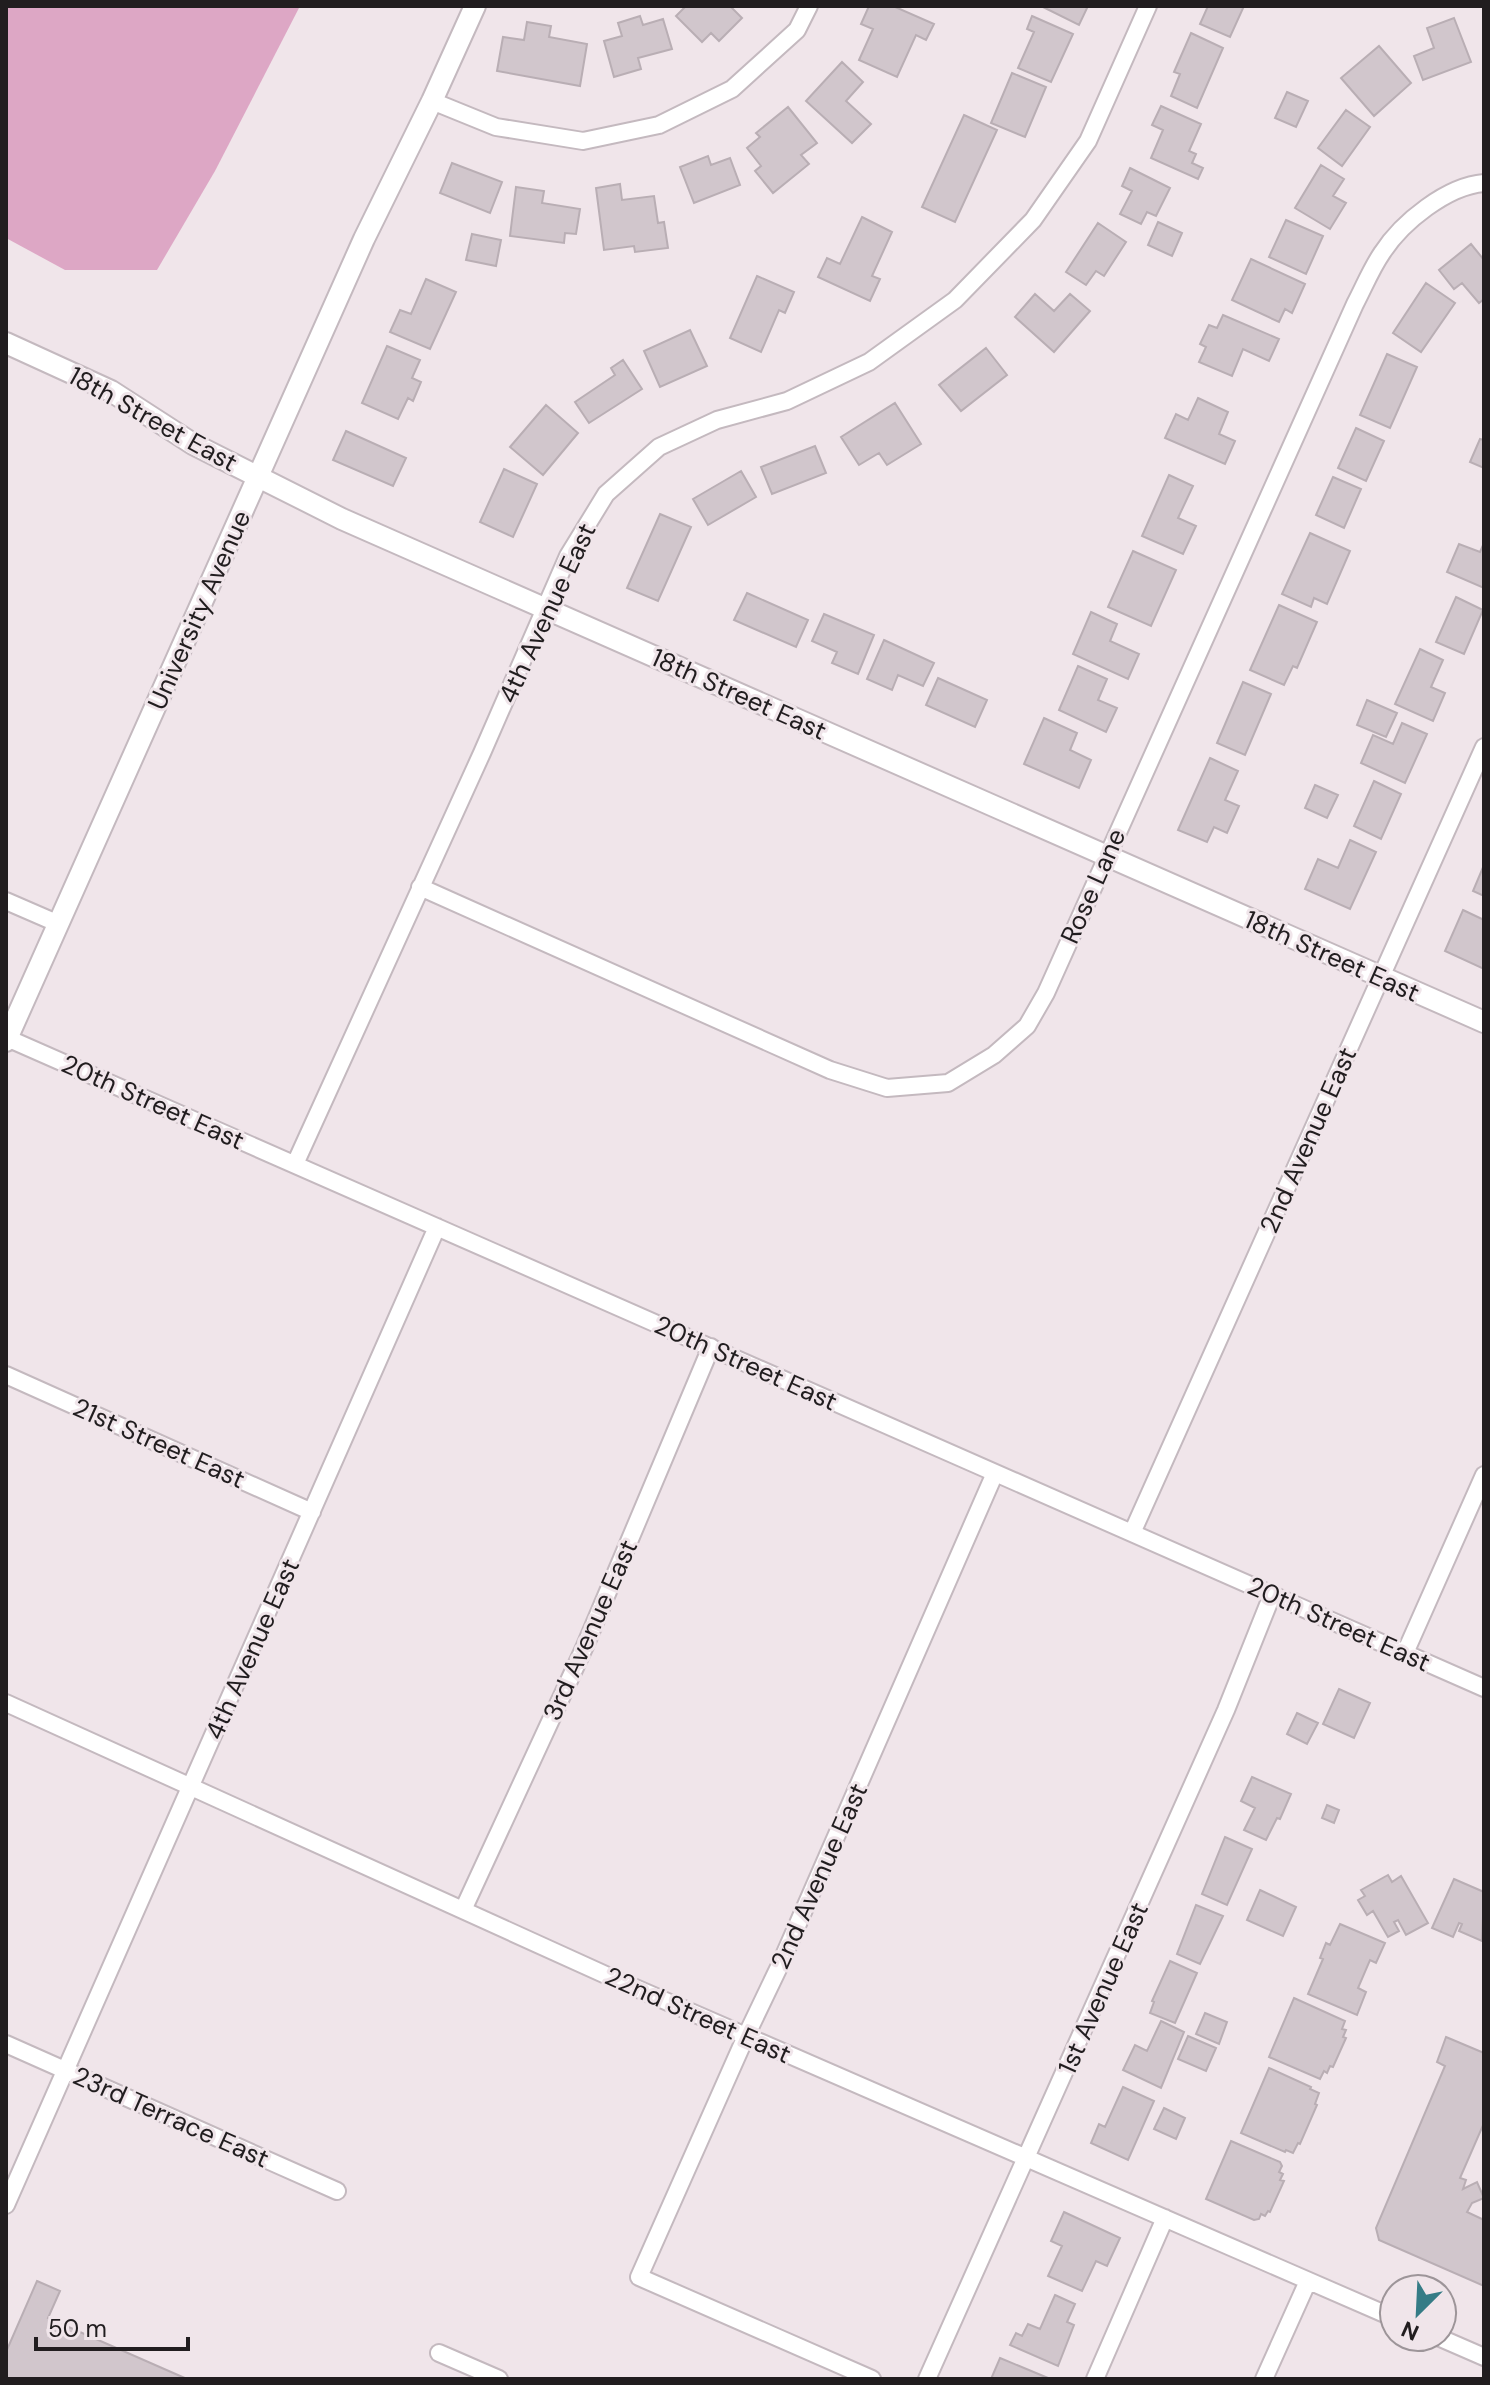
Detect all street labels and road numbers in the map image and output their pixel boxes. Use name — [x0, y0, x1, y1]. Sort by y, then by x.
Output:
street label: 18th Street East — [63, 359, 243, 479]
street label: University Avenue — [140, 505, 258, 715]
street label: 4th Avenue East — [490, 518, 604, 708]
street label: 18th Street East — [646, 640, 832, 748]
street label: Rose Lane — [1053, 823, 1133, 949]
street label: 18th Street East — [1239, 902, 1425, 1010]
street label: 2nd Avenue East — [1252, 1042, 1364, 1238]
street label: 20th Street East — [56, 1046, 250, 1158]
street label: 20th Street East — [649, 1307, 843, 1419]
street label: 21st Street East — [68, 1390, 250, 1496]
street label: 3rd Avenue East — [535, 1534, 645, 1726]
street label: 4th Avenue East — [197, 1553, 307, 1745]
street label: 20th Street East — [1242, 1568, 1436, 1680]
street label: 2nd Avenue East — [763, 1778, 875, 1974]
street label: 1st Avenue East — [1050, 1897, 1156, 2079]
street label: 22nd Street East — [600, 1959, 796, 2071]
street label: 23rd Terrace East — [68, 2059, 274, 2175]

